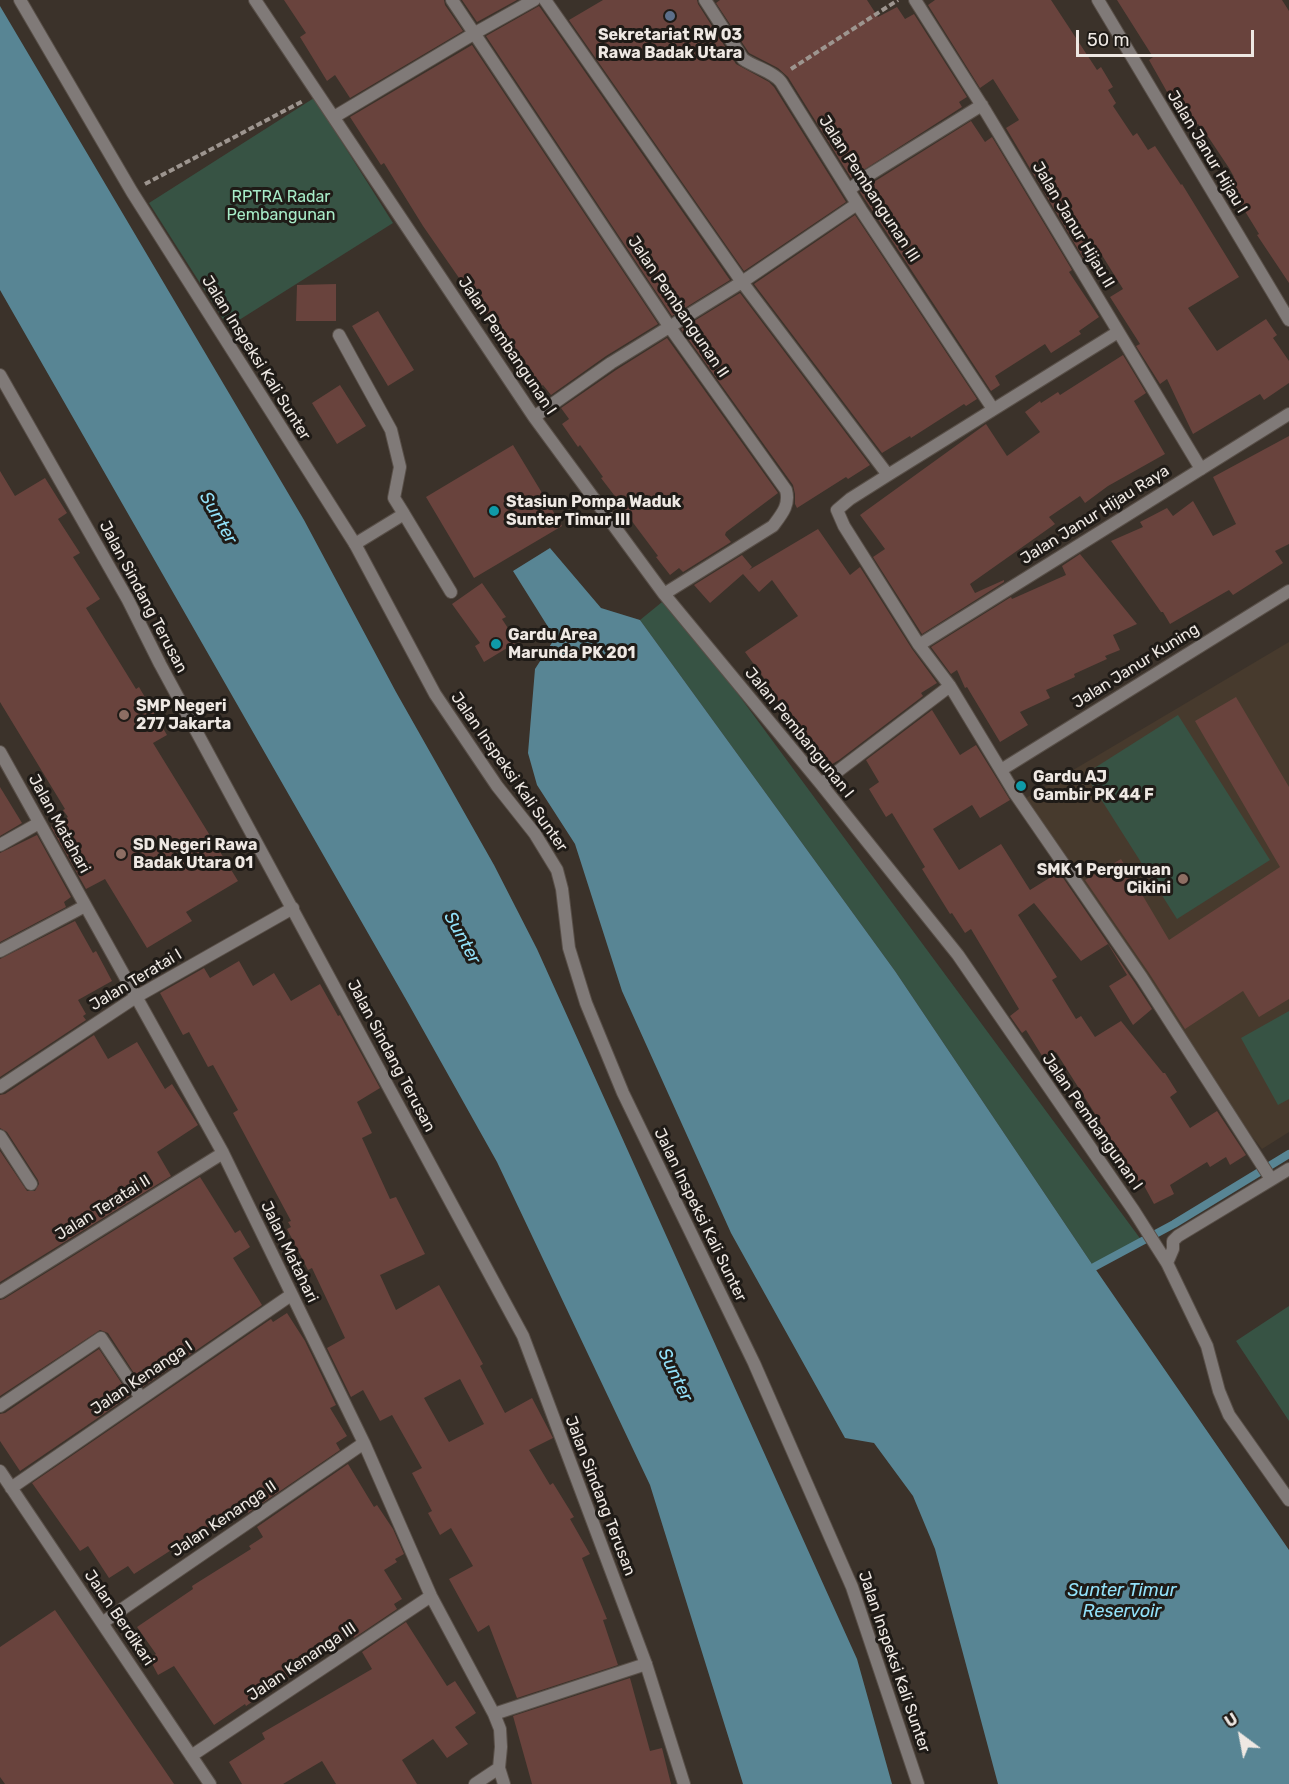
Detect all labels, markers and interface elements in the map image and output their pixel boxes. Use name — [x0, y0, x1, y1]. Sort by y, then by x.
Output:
marker: Sekretariat RW 03 Rawa Badak Utara — [663, 9, 677, 23]
scale bar — [1079, 18, 1258, 56]
place label: Sekretariat RW 03 Rawa Badak Utara — [598, 25, 742, 63]
text: 50 m — [1087, 29, 1130, 51]
street label: Jalan Janur Hijau I — [1163, 87, 1251, 217]
street label: Jalan Pembangunan III — [814, 112, 924, 266]
street label: Jalan Janur Hijau II — [1028, 158, 1118, 292]
park label: RPTRA Radar Pembangunan — [227, 187, 335, 225]
street label: Jalan Pembangunan II — [623, 233, 733, 381]
street label: Jalan Inspeksi Kali Sunter — [197, 272, 315, 444]
street label: Jalan Pembangunan I — [454, 273, 560, 419]
street label: Jalan Janur Hijau Raya — [1017, 461, 1173, 569]
water label: Sunter — [195, 488, 241, 548]
place label: Stasiun Pompa Waduk Sunter Timur III — [506, 492, 681, 530]
marker: Stasiun Pompa Waduk Sunter Timur III — [487, 504, 501, 518]
street label: Jalan Sindang Terusan — [95, 518, 191, 676]
street label: Jalan Janur Kuning — [1069, 619, 1203, 713]
place label: Gardu Area Marunda PK 201 — [508, 625, 636, 663]
marker: Gardu Area Marunda PK 201 — [489, 637, 503, 651]
street label: Jalan Pembangunan I — [740, 664, 858, 802]
street label: Jalan Inspeksi Kali Sunter — [447, 688, 571, 856]
place label: SMP Negeri 277 Jakarta — [136, 696, 231, 734]
marker: SMP Negeri 277 Jakarta — [117, 708, 131, 722]
place label: Gardu AJ Gambir PK 44 F — [1033, 767, 1154, 805]
street label: Jalan Matahari — [24, 771, 94, 877]
marker: Gardu AJ Gambir PK 44 F — [1014, 779, 1028, 793]
place label: SD Negeri Rawa Badak Utara 01 — [133, 835, 257, 873]
marker: SD Negeri Rawa Badak Utara 01 — [114, 847, 128, 861]
place label: SMK 1 Perguruan Cikini — [1037, 860, 1171, 898]
marker: SMK 1 Perguruan Cikini — [1176, 872, 1190, 886]
water label: Sunter — [439, 908, 485, 968]
street label: Jalan Teratai I — [87, 945, 185, 1015]
street label: Jalan Sindang Terusan — [343, 977, 439, 1135]
street label: Jalan Pembangunan I — [1038, 1050, 1146, 1194]
street label: Jalan Inspeksi Kali Sunter — [650, 1125, 750, 1305]
street label: Jalan Teratai II — [52, 1171, 154, 1245]
street label: Jalan Matahari — [256, 1198, 322, 1306]
street label: Jalan Kenanga I — [88, 1337, 196, 1419]
water label: Sunter — [653, 1345, 697, 1405]
street label: Jalan Sindang Terusan — [561, 1413, 639, 1579]
street label: Jalan Kenanga II — [168, 1477, 280, 1561]
street label: Jalan Berdikari — [80, 1567, 158, 1669]
street label: Jalan Inspeksi Kali Sunter — [854, 1569, 934, 1755]
water label: Sunter Timur Reservoir — [1067, 1580, 1177, 1622]
street label: Jalan Kenanga III — [244, 1619, 360, 1705]
north arrow — [1211, 1706, 1271, 1766]
text: U — [1221, 1709, 1241, 1731]

